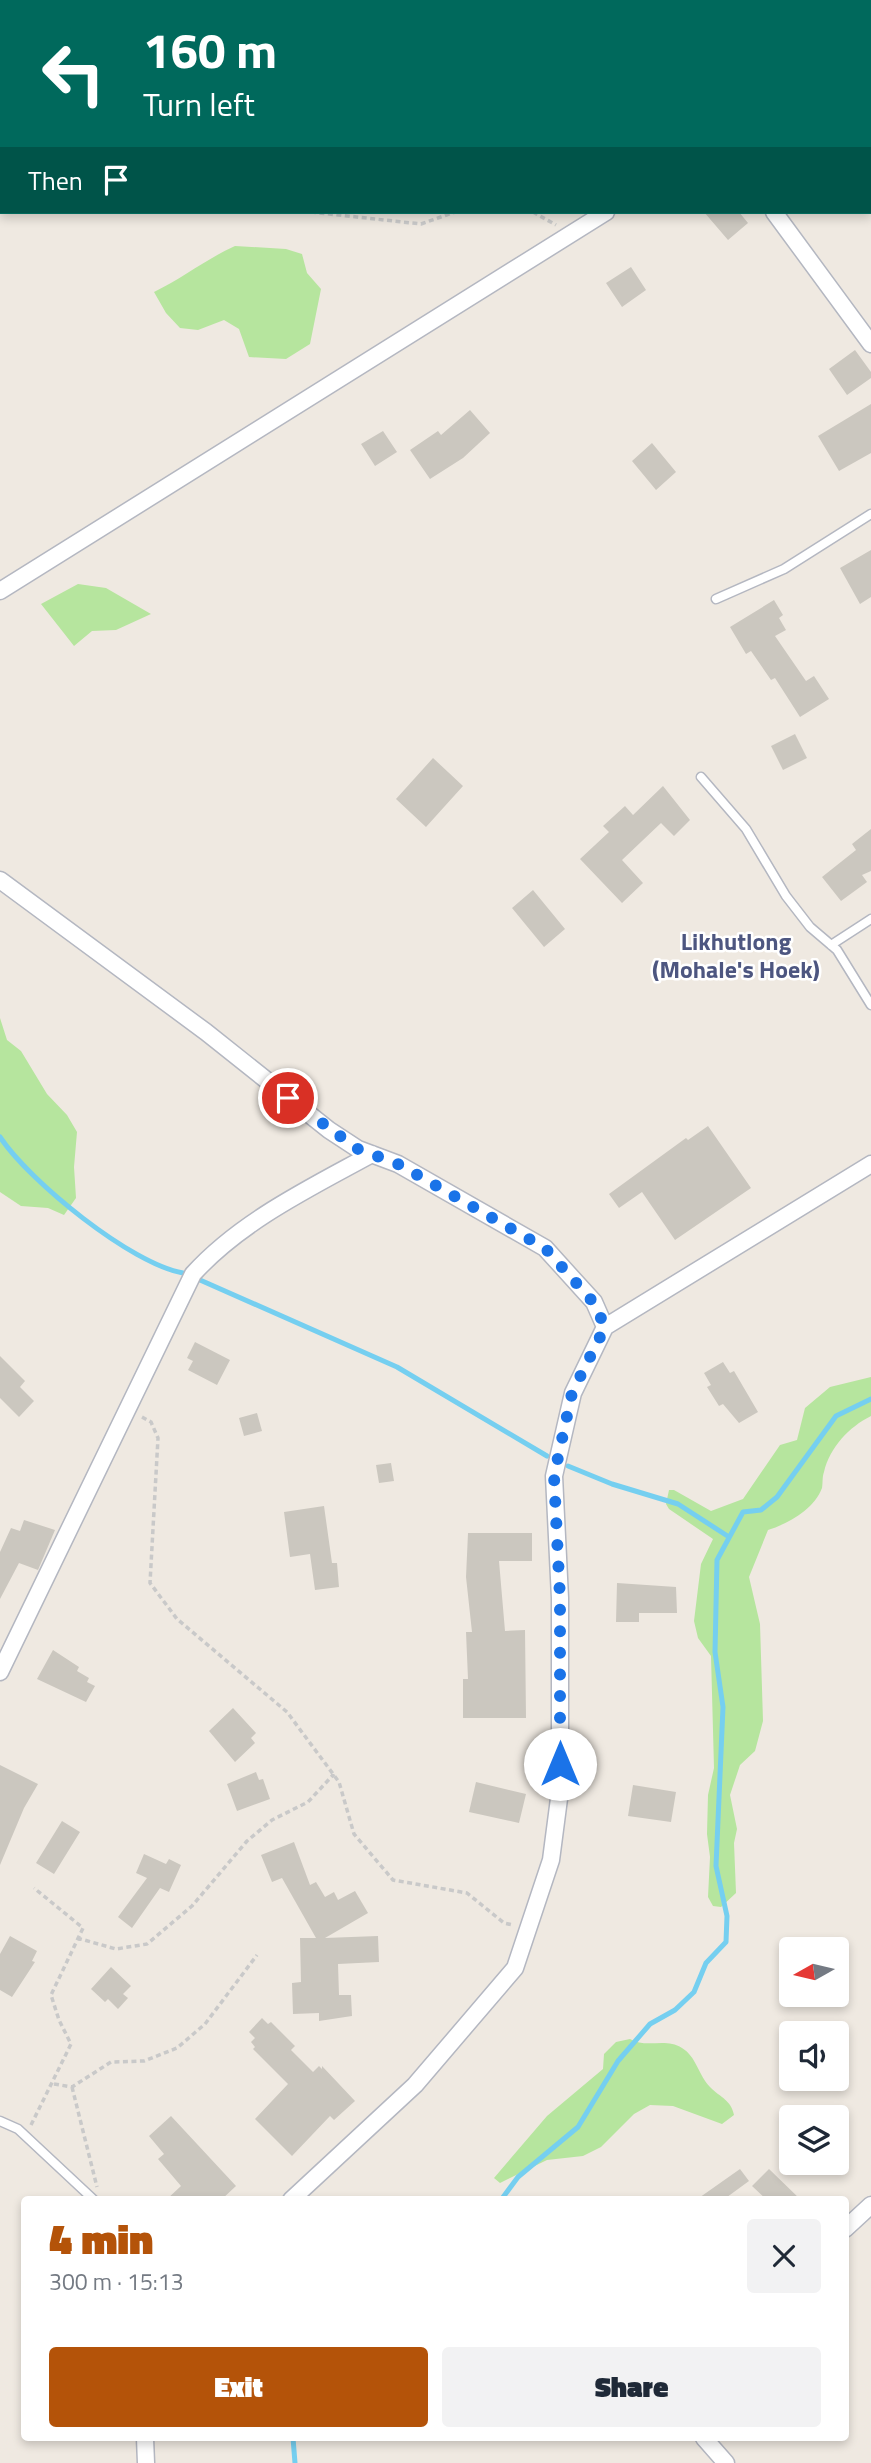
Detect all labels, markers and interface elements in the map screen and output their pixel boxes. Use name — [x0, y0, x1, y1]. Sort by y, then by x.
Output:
text: 160 m — [143, 12, 277, 87]
icon: left — [28, 28, 119, 119]
text: Turn left — [143, 80, 255, 128]
text: Then — [28, 161, 83, 200]
icon: arrive — [97, 161, 135, 199]
district label: Likhutlong (Mohale's Hoek) — [652, 923, 820, 987]
pin — [258, 1068, 318, 1128]
icon: arrive — [269, 1079, 307, 1117]
position arrow — [523, 1727, 597, 1801]
north arrow — [779, 1937, 849, 2007]
map controls — [779, 1937, 849, 2175]
button: sound — [779, 2021, 849, 2091]
button: layers — [779, 2105, 849, 2175]
text: 4 min — [49, 2206, 153, 2270]
button: close — [747, 2219, 821, 2293]
text: 300 m · 15:13 — [49, 2264, 184, 2299]
button: Exit — [49, 2347, 428, 2427]
button: Share — [442, 2347, 821, 2427]

